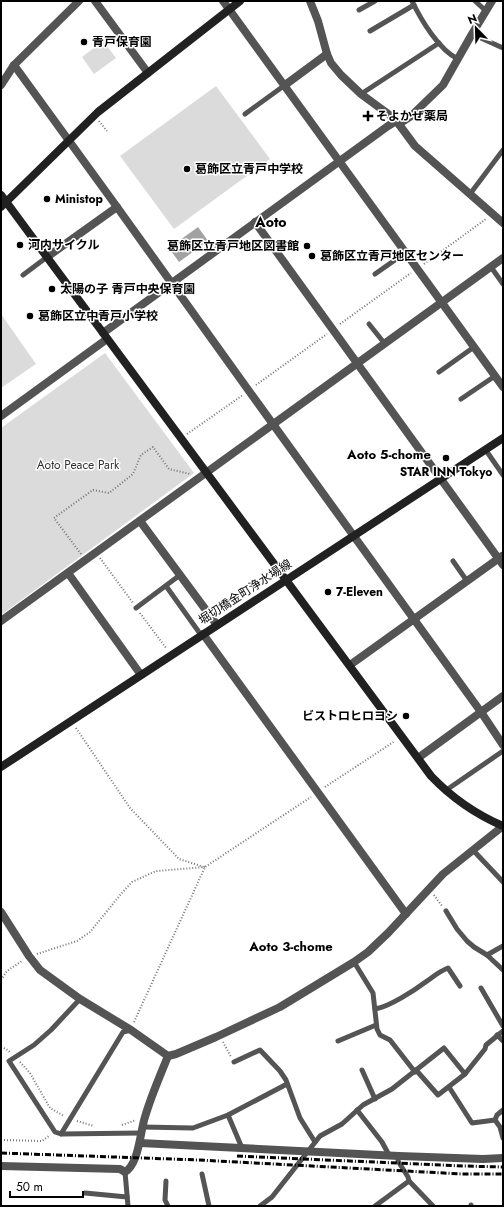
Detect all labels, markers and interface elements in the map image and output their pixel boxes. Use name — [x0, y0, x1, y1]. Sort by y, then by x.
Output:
north arrow — [456, 8, 496, 48]
text: N — [465, 10, 479, 28]
place label: 青戸保育園 — [92, 33, 152, 51]
marker: 青戸保育園 — [79, 37, 89, 47]
place label: そよかぜ薬局 — [376, 107, 448, 125]
marker: そよかぜ薬局 — [363, 111, 373, 121]
place label: 葛飾区立青戸中学校 — [195, 160, 303, 178]
marker: 葛飾区立青戸中学校 — [182, 164, 192, 174]
place label: Ministop — [55, 190, 104, 208]
marker: Ministop — [42, 194, 52, 204]
district label: Aoto — [254, 212, 287, 232]
place label: 河内サイクル — [28, 236, 99, 254]
place label: 葛飾区立青戸地区図書館 — [167, 237, 299, 255]
marker: 河内サイクル — [15, 240, 25, 250]
marker: 葛飾区立青戸地区図書館 — [302, 241, 312, 251]
place label: 葛飾区立青戸地区センター — [320, 247, 464, 265]
marker: 葛飾区立青戸地区センター — [307, 251, 317, 261]
place label: 太陽の子 青戸中央保育園 — [60, 280, 196, 298]
marker: 太陽の子 青戸中央保育園 — [47, 284, 57, 294]
place label: 葛飾区立中青戸小学校 — [38, 307, 158, 325]
marker: 葛飾区立中青戸小学校 — [25, 311, 35, 321]
district label: Aoto 5-chome — [346, 445, 431, 464]
marker: STAR INN Tokyo — [441, 453, 451, 463]
park label: Aoto Peace Park — [37, 456, 120, 474]
place label: STAR INN Tokyo — [400, 463, 492, 481]
street label: 堀切橋金町浄水場線 — [195, 555, 295, 629]
place label: 7-Eleven — [336, 583, 383, 601]
marker: 7-Eleven — [323, 587, 333, 597]
place label: ビストロヒロヨシ — [302, 707, 398, 725]
marker: ビストロヒロヨシ — [401, 711, 411, 721]
district label: Aoto 3-chome — [248, 937, 333, 956]
scale bar — [10, 1173, 83, 1199]
text: 50 m — [16, 1178, 43, 1196]

